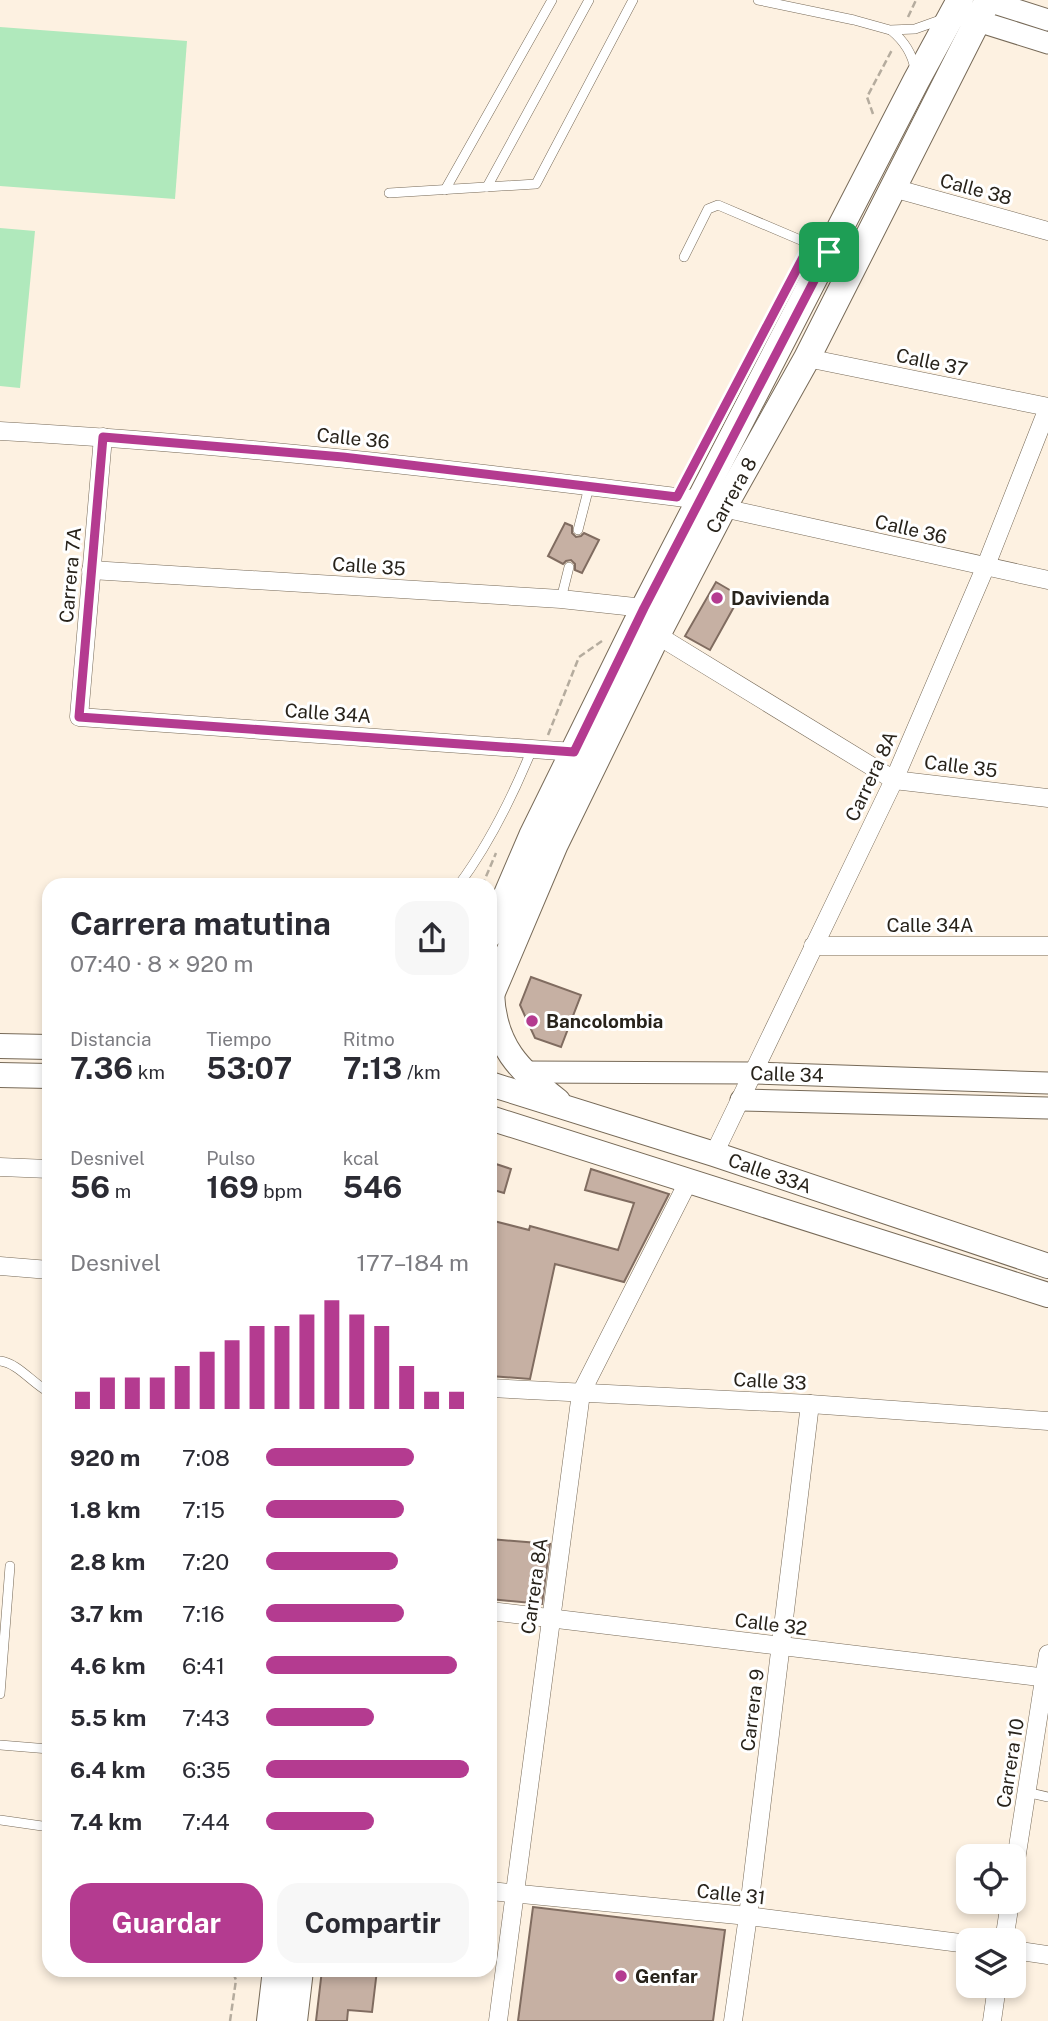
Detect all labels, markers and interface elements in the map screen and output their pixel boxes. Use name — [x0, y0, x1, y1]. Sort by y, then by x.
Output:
street label: Calle 38 — [938, 169, 1014, 209]
pin — [799, 222, 859, 282]
icon: arrive — [810, 233, 848, 271]
street label: Calle 37 — [894, 344, 970, 380]
street label: Calle 36 — [315, 423, 391, 453]
street label: Carrera 8 — [701, 453, 761, 537]
street label: Calle 36 — [873, 510, 949, 548]
street label: Carrera 7A — [55, 526, 85, 624]
street label: Calle 35 — [332, 552, 406, 580]
place label: Davivienda — [731, 587, 830, 609]
marker: Davivienda — [709, 590, 725, 606]
street label: Calle 34A — [284, 699, 372, 727]
street label: Carrera 8A — [841, 727, 901, 825]
street label: Calle 35 — [923, 751, 999, 781]
button: share — [395, 901, 469, 975]
text: Carrera matutina — [70, 905, 331, 942]
street label: Calle 34A — [887, 914, 973, 936]
text: 07:40 · 8 × 920 m — [70, 950, 253, 977]
place label: Bancolombia — [546, 1010, 663, 1032]
marker: Bancolombia — [524, 1013, 540, 1029]
text: Distancia — [70, 1028, 152, 1050]
text: Tiempo — [206, 1028, 272, 1050]
text: Ritmo — [343, 1028, 395, 1050]
text: 7.36 — [70, 1050, 133, 1086]
text: 53:07 — [206, 1050, 292, 1086]
text: 7:13 — [343, 1050, 402, 1086]
text: km — [133, 1061, 165, 1083]
text: /km — [402, 1061, 441, 1083]
street label: Calle 34 — [750, 1062, 824, 1086]
text: Desnivel — [70, 1147, 145, 1169]
text: Pulso — [206, 1147, 255, 1169]
text: kcal — [343, 1147, 379, 1169]
street label: Calle 33A — [725, 1148, 815, 1198]
text: 56 — [70, 1169, 110, 1205]
text: 169 — [206, 1169, 259, 1205]
text: 546 — [343, 1169, 402, 1205]
text: m — [110, 1180, 131, 1202]
text: bpm — [259, 1180, 302, 1202]
text: Desnivel — [70, 1249, 161, 1276]
text: 177–184 m — [357, 1249, 469, 1276]
street label: Calle 33 — [733, 1368, 807, 1394]
text: 920 m — [70, 1444, 140, 1471]
text: 7:08 — [182, 1444, 230, 1471]
text: 1.8 km — [70, 1496, 141, 1523]
text: 7:15 — [182, 1496, 225, 1523]
street label: Carrera 8A — [516, 1536, 552, 1636]
text: 2.8 km — [70, 1548, 145, 1575]
text: 7:20 — [182, 1548, 229, 1575]
text: 3.7 km — [70, 1600, 143, 1627]
text: 7:16 — [182, 1600, 225, 1627]
street label: Calle 32 — [734, 1609, 808, 1639]
text: 4.6 km — [70, 1652, 146, 1679]
text: 6:41 — [182, 1652, 225, 1679]
street label: Carrera 9 — [736, 1667, 768, 1753]
text: 5.5 km — [70, 1704, 146, 1731]
text: 7:43 — [182, 1704, 230, 1731]
street label: Carrera 10 — [992, 1717, 1028, 1809]
text: 6.4 km — [70, 1756, 146, 1783]
text: 6:35 — [182, 1756, 231, 1783]
text: 7.4 km — [70, 1808, 142, 1835]
text: 7:44 — [182, 1808, 230, 1835]
map controls — [956, 1844, 1026, 1998]
button: locate — [956, 1844, 1026, 1914]
street label: Calle 31 — [695, 1879, 767, 1909]
button: Guardar — [70, 1883, 263, 1963]
button: Compartir — [277, 1883, 469, 1963]
button: layers — [956, 1928, 1026, 1998]
place label: Genfar — [635, 1965, 698, 1987]
marker: Genfar — [613, 1968, 629, 1984]

